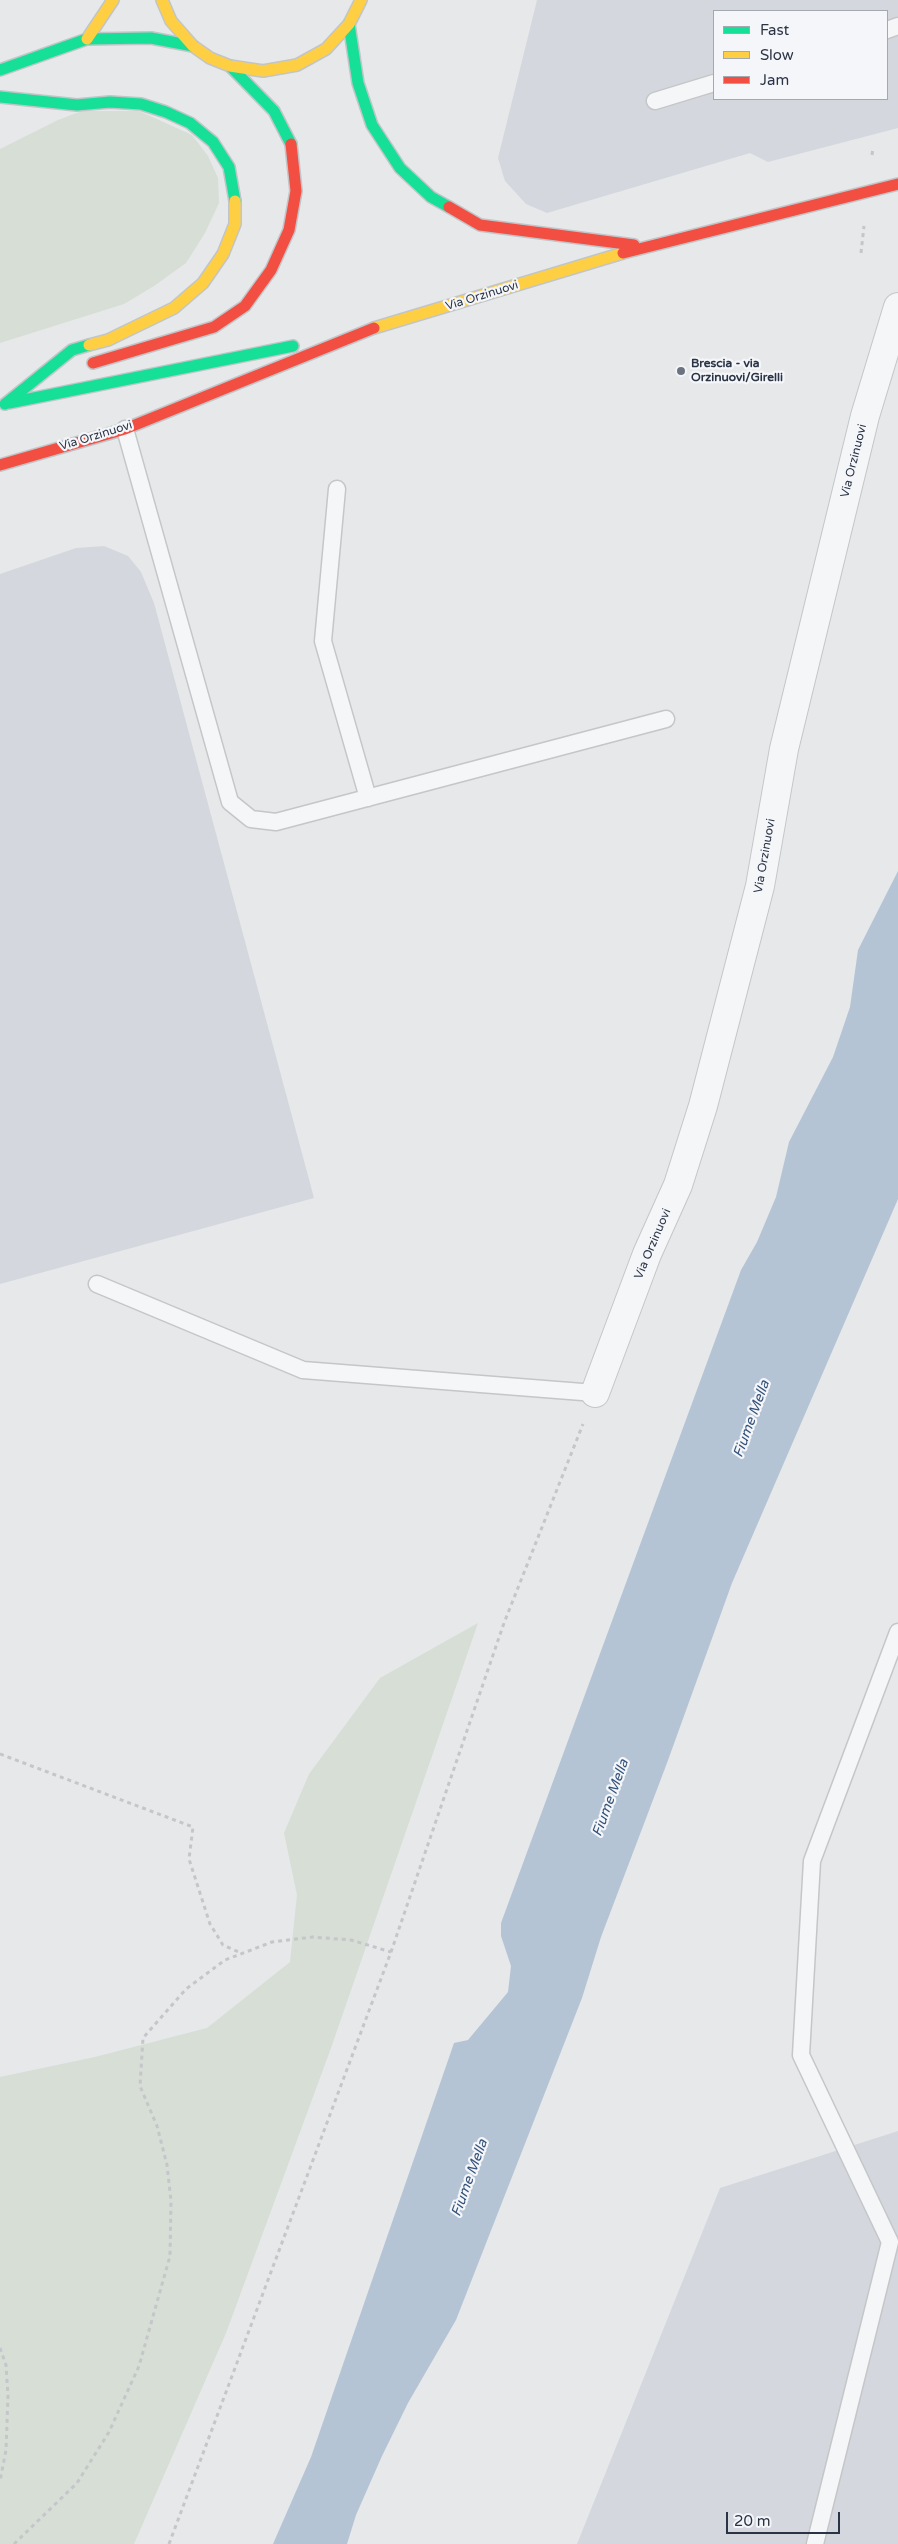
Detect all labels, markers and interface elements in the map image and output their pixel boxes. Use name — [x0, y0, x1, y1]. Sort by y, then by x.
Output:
legend — [713, 10, 888, 100]
text: Fast — [760, 21, 789, 39]
text: Slow — [760, 46, 794, 64]
text: Jam — [760, 71, 789, 89]
street label: Via Orzinuovi — [444, 278, 520, 314]
place label: Brescia - via Orzinuovi/Girelli — [691, 357, 783, 385]
marker: Brescia - via Orzinuovi/Girelli — [675, 365, 687, 377]
street label: Via Orzinuovi — [58, 418, 134, 454]
street label: Via Orzinuovi — [838, 423, 870, 499]
street label: Via Orzinuovi — [751, 818, 779, 894]
street label: Via Orzinuovi — [632, 1206, 674, 1282]
water label: Fiume Mella — [730, 1378, 774, 1460]
water label: Fiume Mella — [589, 1757, 633, 1839]
water label: Fiume Mella — [448, 2137, 492, 2219]
scale bar — [728, 2502, 842, 2534]
text: 20 m — [734, 2512, 771, 2530]

